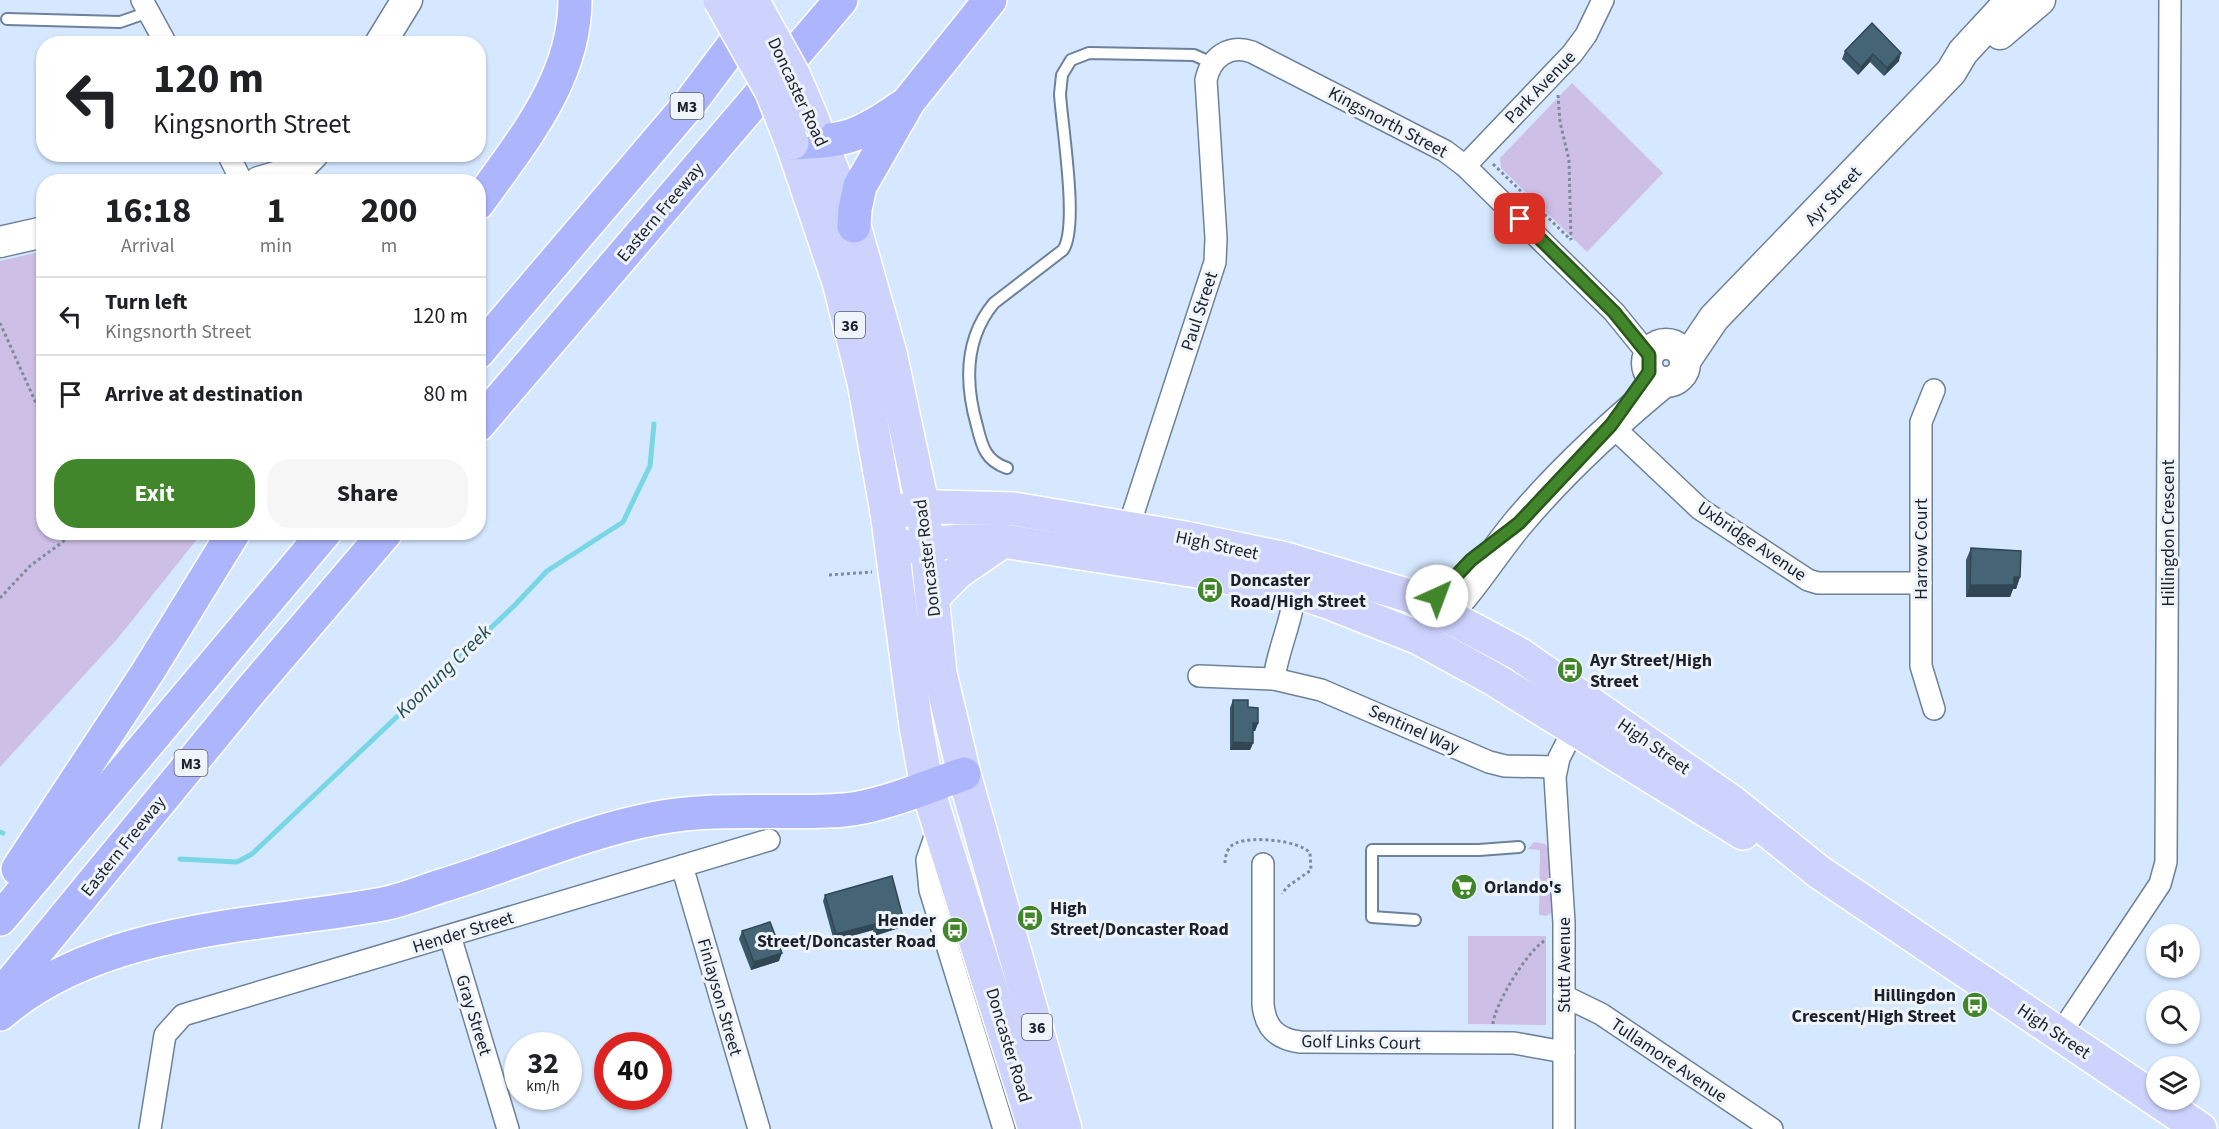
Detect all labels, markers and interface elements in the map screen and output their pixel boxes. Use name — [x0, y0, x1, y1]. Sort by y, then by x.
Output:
street label: Doncaster Road — [761, 33, 834, 151]
street label: Park Avenue — [1499, 45, 1582, 129]
text: 120 m — [153, 49, 264, 109]
icon: left — [54, 60, 132, 138]
street label: Kingsnorth Street — [1324, 80, 1452, 164]
road number: M3 — [670, 93, 704, 119]
text: Kingsnorth Street — [153, 105, 351, 144]
street label: Eastern Freeway — [611, 157, 710, 267]
street label: Ayr Street — [1799, 161, 1867, 232]
text: 16:18 — [104, 185, 191, 236]
text: 1 — [266, 185, 285, 236]
text: 200 — [361, 185, 418, 236]
pin — [1494, 193, 1545, 244]
icon: arrive — [1503, 202, 1536, 235]
text: Arrival — [121, 232, 175, 260]
text: min — [260, 232, 292, 260]
text: m — [381, 232, 397, 260]
street label: Paul Street — [1175, 268, 1224, 354]
text: Turn left — [105, 286, 187, 318]
icon: left — [54, 300, 87, 333]
text: 120 m — [413, 300, 468, 332]
road number: 36 — [835, 312, 865, 338]
text: Kingsnorth Street — [105, 318, 251, 346]
icon: arrive — [54, 378, 87, 411]
text: Arrive at destination — [105, 378, 303, 410]
text: 80 m — [423, 378, 468, 410]
button: Exit — [54, 459, 255, 528]
button: Share — [267, 459, 468, 528]
street label: Hillingdon Crescent — [2156, 459, 2181, 607]
street label: Uxbridge Avenue — [1692, 496, 1811, 587]
street label: Doncaster Road — [908, 498, 947, 618]
street label: Harrow Court — [1909, 498, 1934, 600]
street label: High Street — [1173, 525, 1260, 566]
position arrow — [1405, 564, 1469, 628]
place label: Doncaster Road/High Street — [1230, 568, 1366, 614]
bus stop icon: Doncaster Road/High Street — [1195, 575, 1225, 605]
water label: Koonung Creek — [389, 618, 498, 725]
place label: Ayr Street/High Street — [1589, 648, 1712, 694]
bus stop icon: Ayr Street/High Street — [1555, 655, 1585, 685]
street label: Sentinel Way — [1364, 698, 1464, 761]
street label: High Street — [1612, 712, 1695, 781]
road number: M3 — [174, 750, 207, 776]
street label: Eastern Freeway — [75, 790, 172, 902]
supermarket icon: Orlando's — [1449, 872, 1479, 902]
place label: Orlando's — [1484, 875, 1561, 900]
place label: High Street/Doncaster Road — [1050, 896, 1229, 942]
bus stop icon: High Street/Doncaster Road — [1015, 903, 1045, 933]
street label: Hender Street — [410, 905, 517, 960]
place label: Hender Street/Doncaster Road — [757, 908, 937, 954]
bus stop icon: Hender Street/Doncaster Road — [940, 915, 970, 945]
street label: Stutt Avenue — [1552, 917, 1577, 1013]
map controls — [2146, 924, 2200, 1110]
button: sound — [2146, 924, 2200, 978]
street label: Finlayson Street — [691, 935, 748, 1059]
street label: Gray Street — [449, 972, 498, 1059]
place label: Hillingdon Crescent/High Street — [1791, 983, 1956, 1029]
street label: Doncaster Road — [979, 985, 1038, 1105]
bus stop icon: Hillingdon Crescent/High Street — [1960, 990, 1990, 1020]
button: search — [2146, 990, 2200, 1044]
street label: High Street — [2012, 998, 2095, 1065]
street label: Tullamore Avenue — [1606, 1012, 1732, 1109]
road number: 36 — [1022, 1014, 1052, 1040]
street label: Golf Links Court — [1301, 1029, 1421, 1056]
speed limit sign: 40 — [594, 1032, 672, 1110]
text: 32 — [527, 1042, 559, 1085]
button: layers — [2146, 1056, 2200, 1110]
text: km/h — [526, 1076, 560, 1097]

